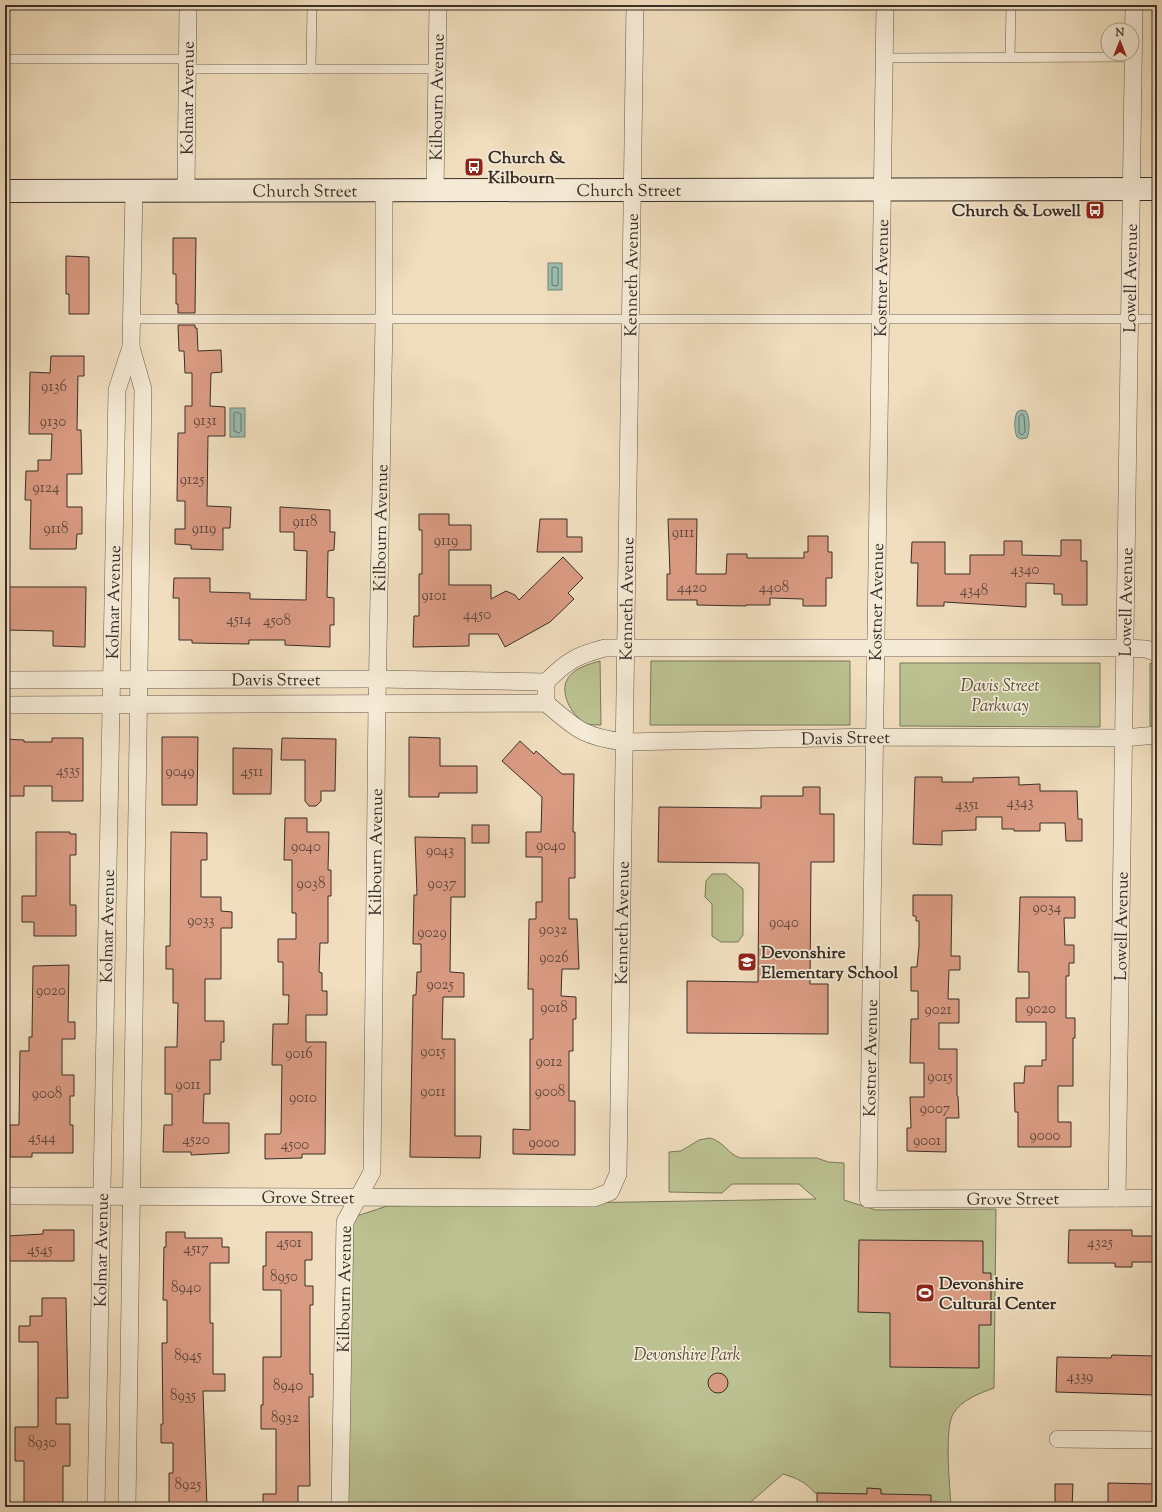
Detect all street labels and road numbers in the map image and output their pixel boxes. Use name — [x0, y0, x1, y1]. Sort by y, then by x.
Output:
street label: Kilbourn Avenue — [425, 33, 452, 161]
street label: Kolmar Avenue — [176, 41, 202, 155]
street label: Church Street — [253, 180, 358, 205]
street label: Church Street — [577, 180, 682, 204]
street label: Kenneth Avenue — [620, 213, 646, 337]
street label: Kostner Avenue — [870, 219, 896, 337]
street label: Lowell Avenue — [1119, 223, 1145, 333]
street label: Kilbourn Avenue — [369, 464, 395, 592]
street label: Kenneth Avenue — [615, 537, 641, 661]
street label: Kostner Avenue — [865, 543, 891, 661]
street label: Kolmar Avenue — [102, 545, 128, 659]
street label: Lowell Avenue — [1115, 547, 1140, 657]
street label: Davis Street — [231, 669, 321, 693]
street label: Davis Street — [801, 727, 890, 752]
street label: Kilbourn Avenue — [365, 788, 390, 916]
street label: Kenneth Avenue — [611, 861, 637, 985]
street label: Kolmar Avenue — [96, 869, 122, 983]
street label: Lowell Avenue — [1110, 871, 1136, 981]
street label: Kostner Avenue — [859, 999, 885, 1117]
street label: Grove Street — [261, 1187, 355, 1211]
street label: Grove Street — [966, 1188, 1060, 1213]
street label: Kolmar Avenue — [90, 1193, 116, 1307]
street label: Kilbourn Avenue — [333, 1225, 359, 1353]

